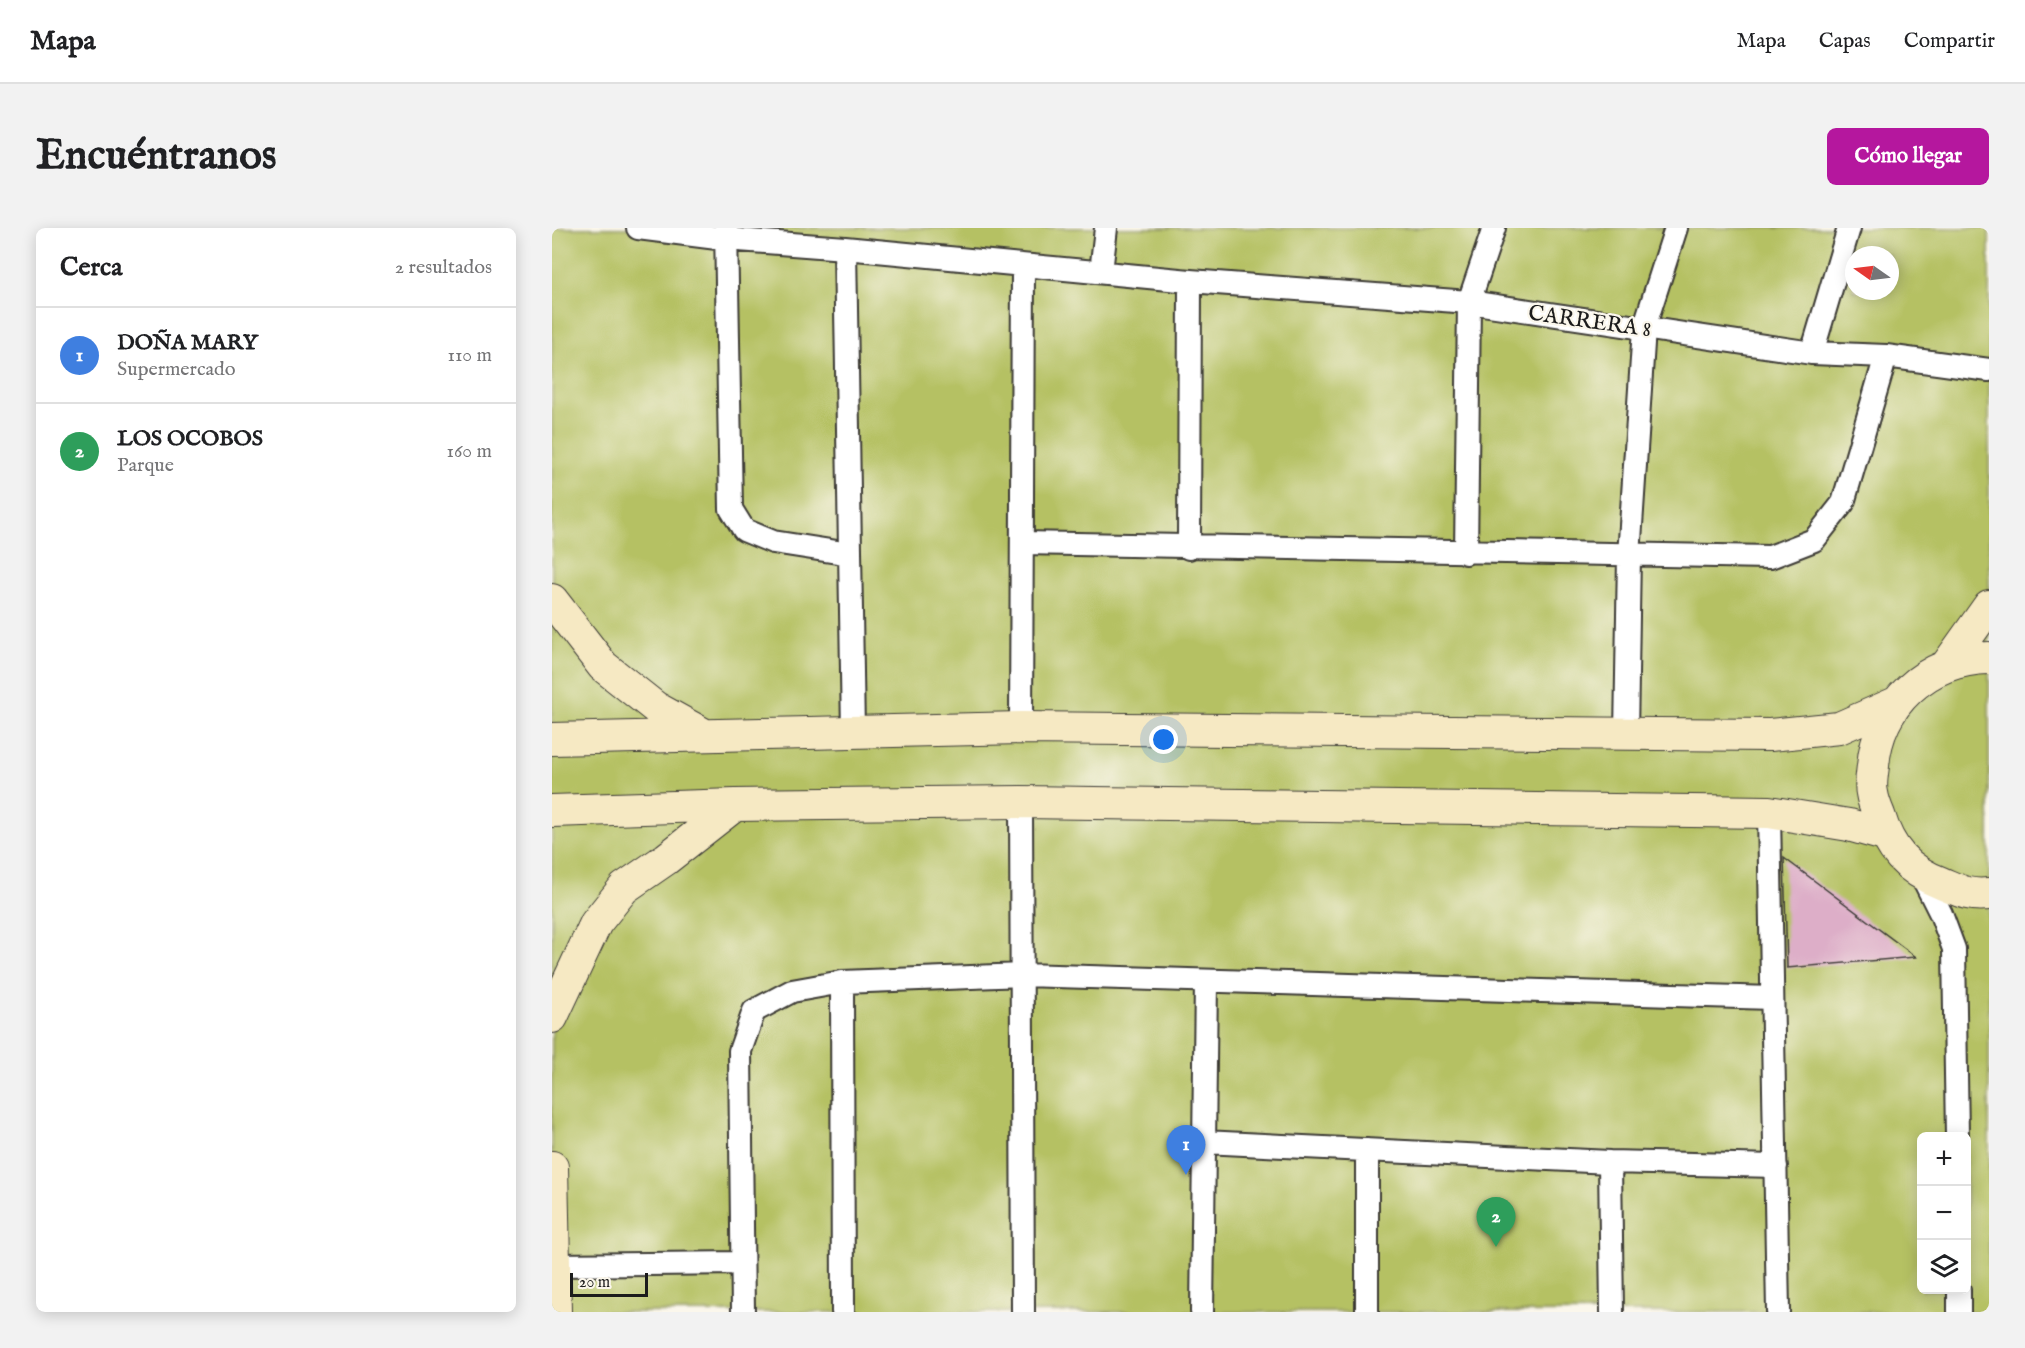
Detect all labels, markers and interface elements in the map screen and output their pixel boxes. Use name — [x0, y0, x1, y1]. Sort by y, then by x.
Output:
text: Mapa — [30, 24, 96, 59]
text: Mapa — [1737, 28, 1786, 55]
text: Capas — [1819, 28, 1871, 55]
text: Compartir — [1904, 28, 1995, 55]
button: Cómo llegar — [1827, 128, 1989, 185]
text: Encuéntranos — [36, 130, 277, 183]
north arrow — [1845, 246, 1899, 300]
text: Cerca — [60, 251, 122, 284]
text: 2 resultados — [395, 255, 492, 280]
street label: CARRERA 8 — [1526, 299, 1653, 344]
text: DOÑA MARY — [117, 329, 258, 357]
text: 1 — [76, 343, 83, 368]
text: 110 m — [448, 343, 492, 368]
text: Supermercado — [117, 357, 236, 382]
text: LOS OCOBOS — [117, 425, 263, 453]
text: 2 — [75, 439, 84, 464]
text: 160 m — [446, 439, 492, 464]
text: Parque — [117, 453, 174, 478]
your location — [1149, 725, 1178, 754]
pin: 1 — [1166, 1126, 1206, 1175]
map controls — [1917, 1132, 1971, 1294]
button: + — [1917, 1132, 1971, 1186]
button: − — [1917, 1186, 1971, 1240]
pin: 2 — [1476, 1198, 1516, 1247]
button: layers — [1917, 1240, 1971, 1294]
scale bar — [570, 1270, 648, 1298]
text: 20 m — [579, 1273, 610, 1293]

